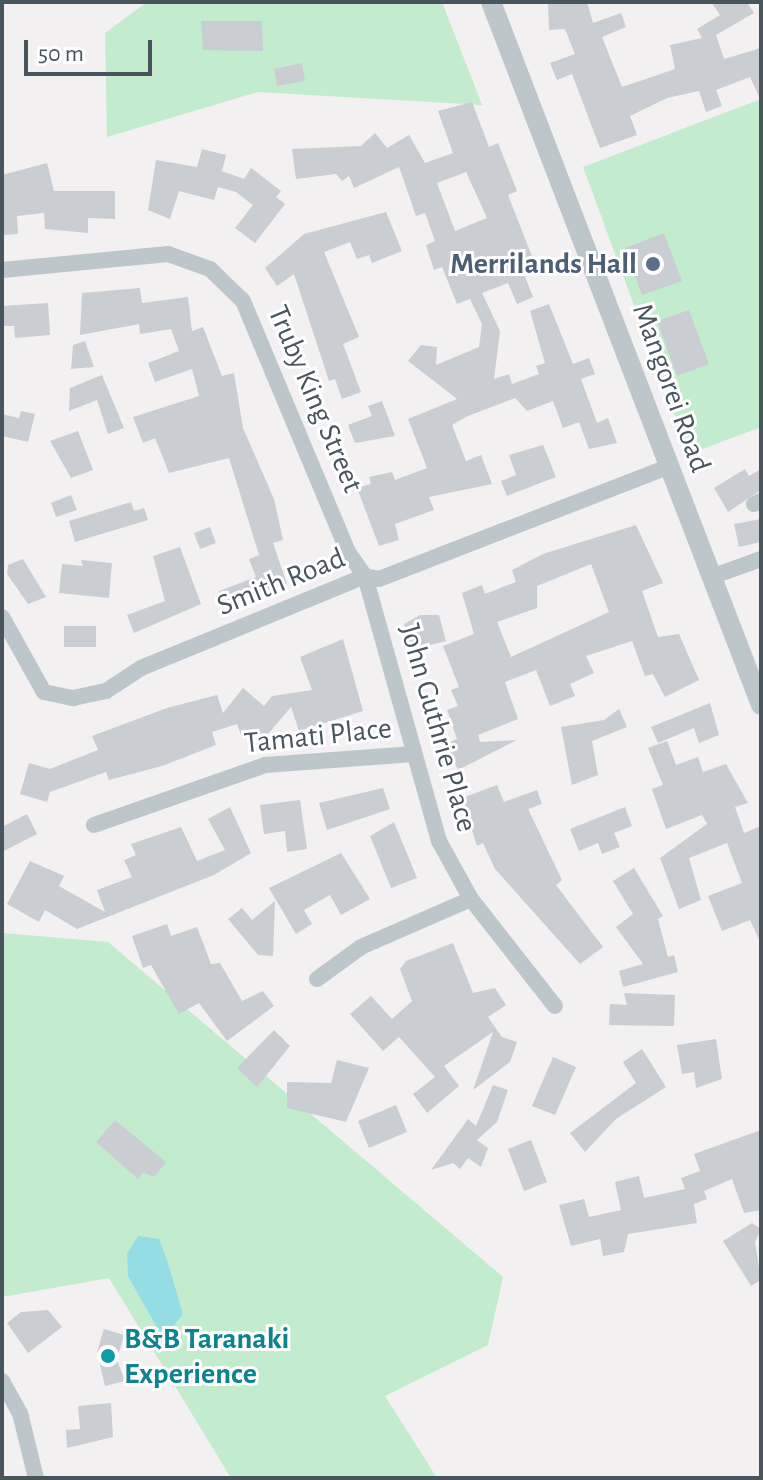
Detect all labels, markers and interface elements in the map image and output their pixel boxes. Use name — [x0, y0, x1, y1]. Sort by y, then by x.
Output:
scale bar — [28, 24, 156, 74]
text: 50 m — [38, 42, 84, 66]
place label: Merrilands Hall — [450, 246, 637, 282]
marker: Merrilands Hall — [644, 255, 662, 273]
street label: Mangorei Road — [624, 299, 718, 477]
street label: Truby King Street — [259, 300, 371, 498]
street label: Smith Road — [212, 540, 350, 624]
street label: John Guthrie Place — [391, 620, 485, 836]
street label: Tamati Place — [242, 710, 394, 762]
place label: B&B Taranaki Experience — [124, 1321, 289, 1392]
marker: B&B Taranaki Experience — [99, 1347, 117, 1365]

